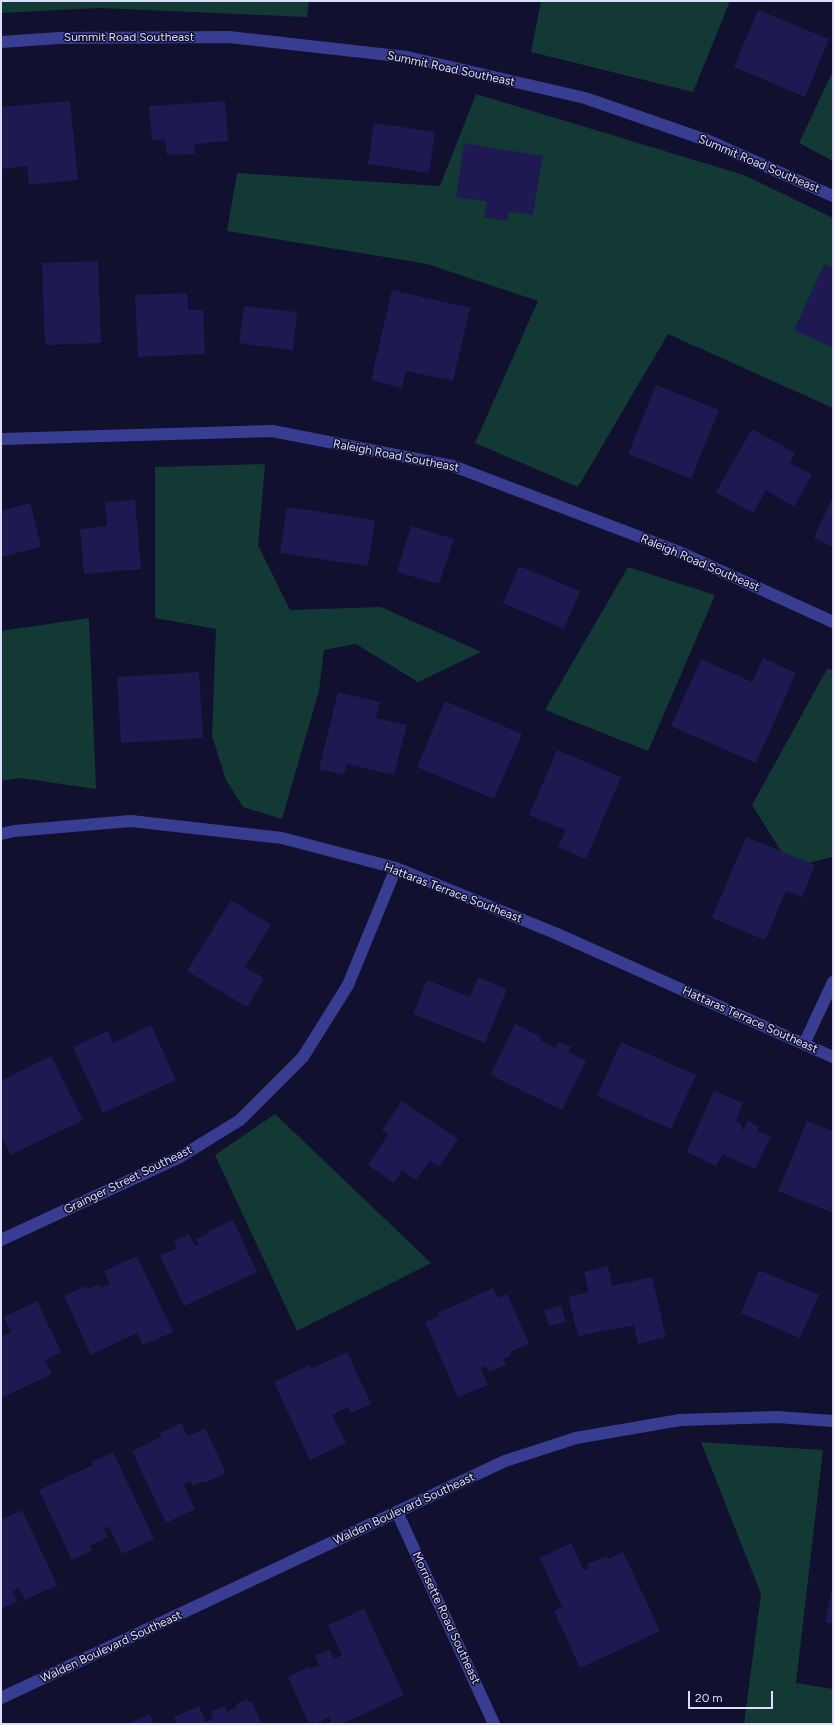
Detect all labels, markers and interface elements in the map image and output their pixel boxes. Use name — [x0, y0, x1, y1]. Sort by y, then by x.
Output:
street label: Summit Road Southeast — [64, 30, 194, 44]
street label: Summit Road Southeast — [386, 48, 516, 90]
street label: Summit Road Southeast — [696, 132, 822, 196]
street label: Raleigh Road Southeast — [332, 437, 460, 475]
street label: Raleigh Road Southeast — [638, 531, 762, 595]
street label: Hattaras Terrace Southeast — [382, 860, 524, 926]
street label: Hattaras Terrace Southeast — [680, 984, 820, 1056]
street label: Grainger Street Southeast — [61, 1143, 195, 1217]
street label: Walden Boulevard Southeast — [331, 1470, 477, 1548]
street label: Morrisette Road Southeast — [409, 1550, 483, 1686]
street label: Walden Boulevard Southeast — [38, 1608, 184, 1686]
scale bar — [690, 1683, 775, 1709]
text: 20 m — [695, 1691, 723, 1705]

